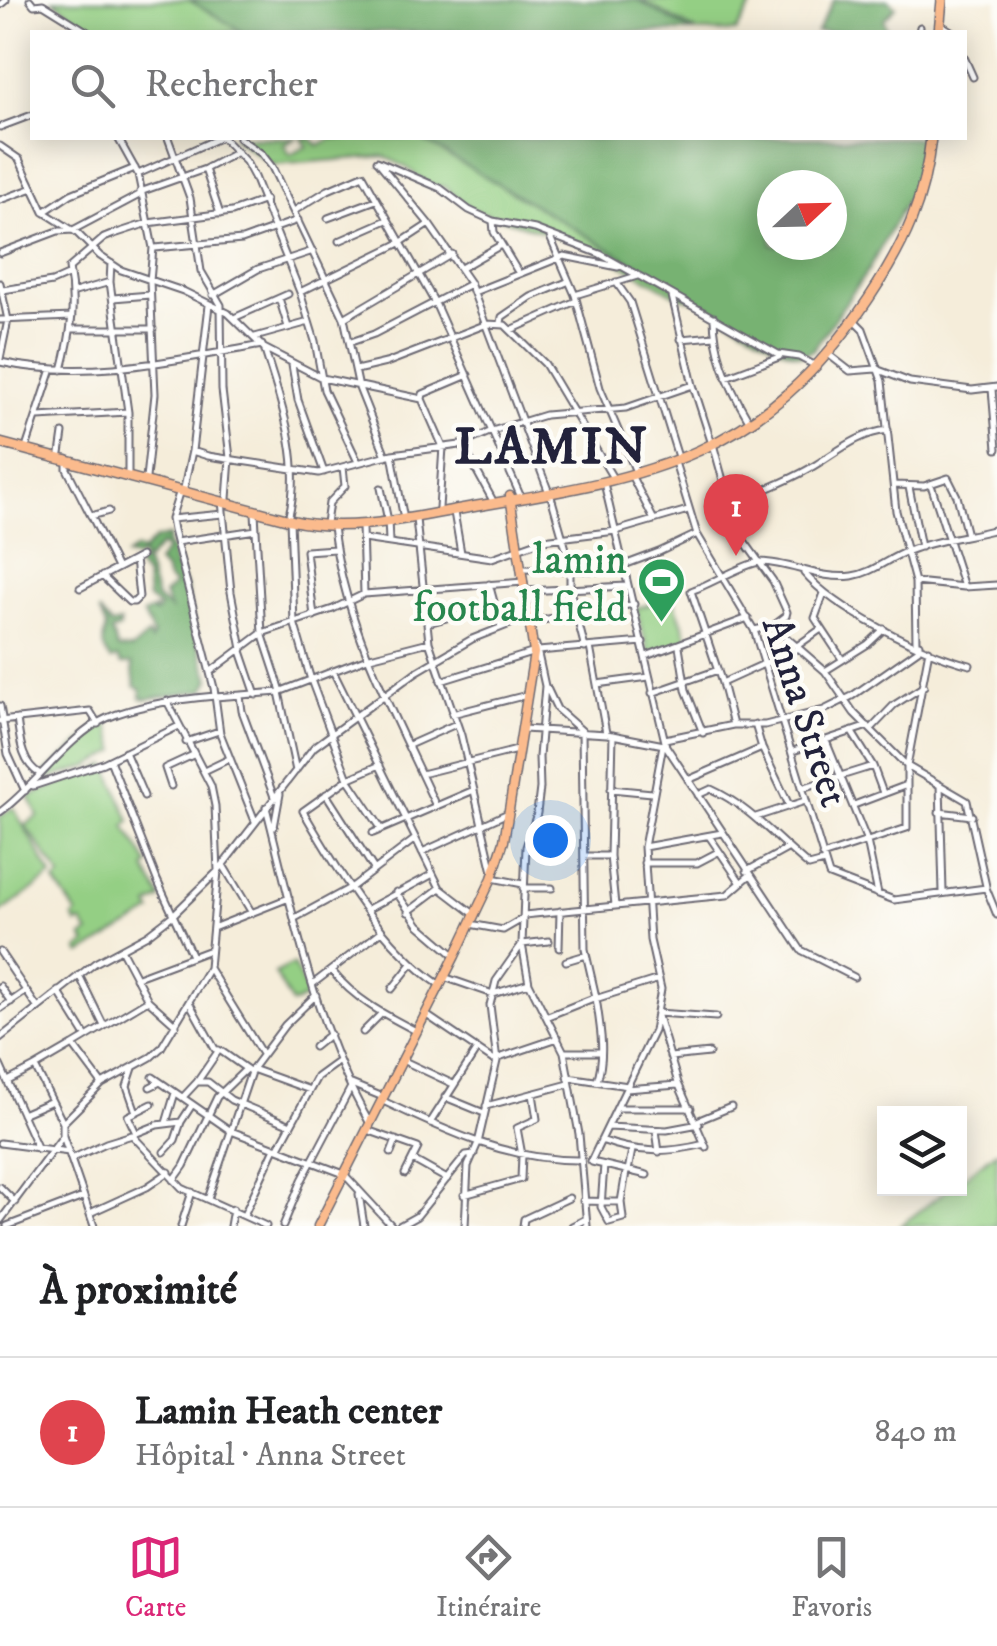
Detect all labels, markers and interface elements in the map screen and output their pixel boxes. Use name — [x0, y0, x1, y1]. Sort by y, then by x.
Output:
search box — [30, 30, 967, 140]
icon: search — [65, 58, 120, 113]
text: Rechercher — [145, 61, 318, 109]
north arrow — [757, 170, 847, 260]
district label: LAMIN — [454, 416, 650, 481]
pin: 1 — [704, 474, 768, 556]
place label: lamin football field — [413, 535, 627, 635]
sports icon: lamin football field — [636, 556, 688, 624]
street label: Anna Street — [749, 610, 859, 814]
your location — [525, 815, 576, 866]
map controls — [877, 1106, 967, 1196]
button: layers — [877, 1106, 967, 1196]
text: À proximité — [40, 1265, 237, 1317]
text: Lamin Heath center — [135, 1388, 442, 1436]
text: 1 — [67, 1412, 78, 1452]
text: 840 m — [874, 1412, 957, 1452]
text: Hôpital · Anna Street — [135, 1436, 406, 1476]
tab: Carte — [125, 1530, 186, 1625]
tab: Itinéraire — [436, 1530, 541, 1625]
tab: Favoris — [791, 1530, 872, 1625]

